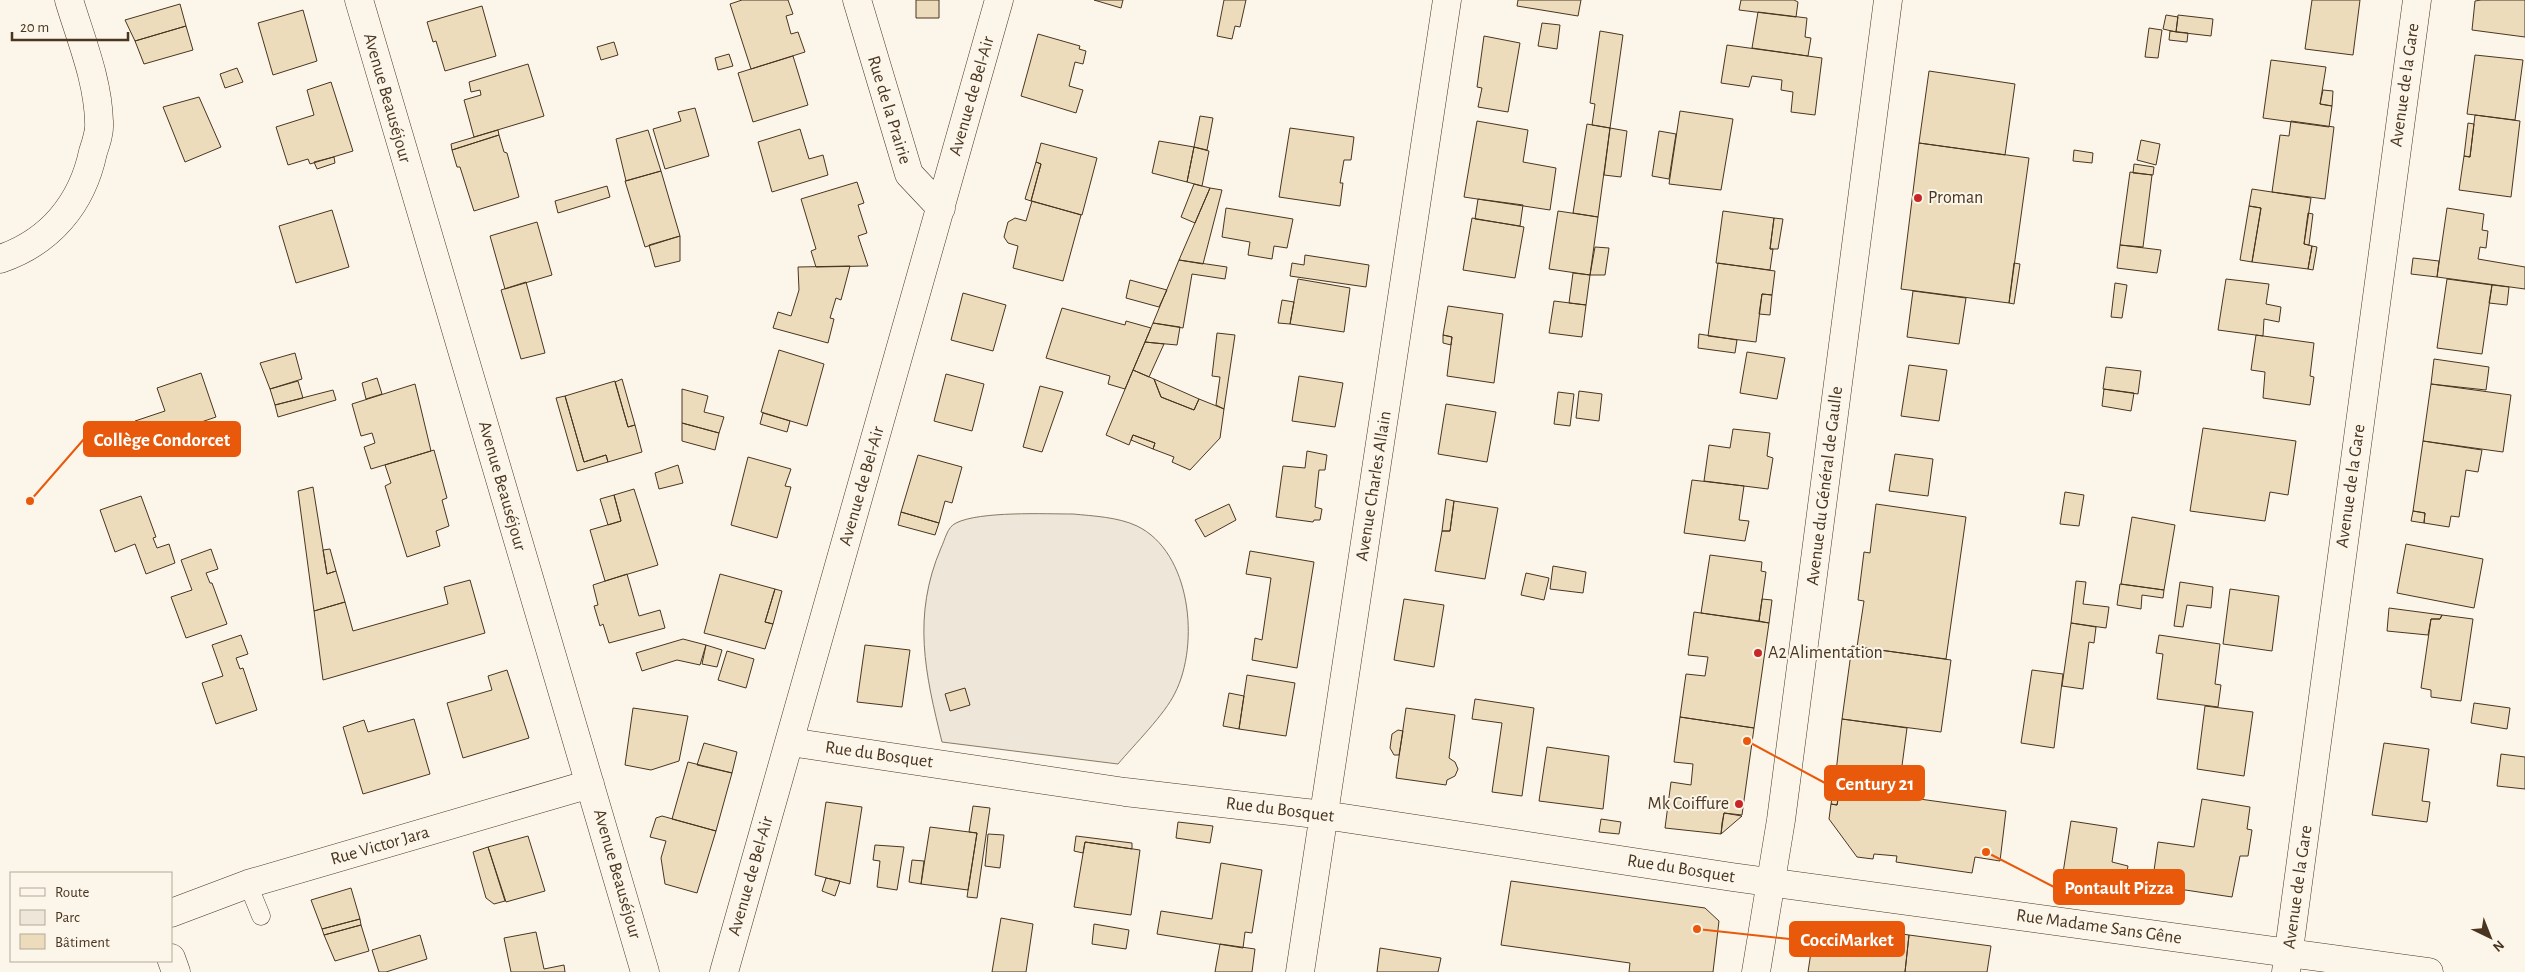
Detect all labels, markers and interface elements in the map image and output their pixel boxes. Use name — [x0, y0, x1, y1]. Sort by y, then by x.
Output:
scale bar — [12, 10, 129, 42]
text: 20 m — [20, 20, 49, 35]
street label: Avenue de la Gare — [2387, 22, 2423, 148]
street label: Avenue Beauséjour — [360, 31, 414, 165]
street label: Avenue de Bel-Air — [946, 34, 998, 158]
street label: Rue de la Prairie — [864, 54, 914, 166]
place label: Proman — [1928, 189, 1983, 207]
marker: Proman — [1912, 192, 1924, 204]
street label: Avenue du Général de Gaulle — [1804, 385, 1846, 587]
street label: Avenue Charles Allain — [1353, 410, 1395, 562]
street label: Avenue Beauséjour — [475, 419, 529, 553]
callout: Collège Condorcet — [84, 422, 240, 456]
street label: Avenue de la Gare — [2333, 423, 2369, 549]
street label: Avenue de Bel-Air — [836, 424, 888, 548]
text: Collège Condorcet — [94, 431, 231, 450]
place label: A2 Alimentation — [1768, 644, 1883, 662]
marker: A2 Alimentation — [1752, 647, 1764, 659]
street label: Rue du Bosquet — [824, 739, 934, 772]
callout: Century 21 — [1825, 766, 1924, 800]
text: Century 21 — [1836, 775, 1914, 794]
street label: Rue du Bosquet — [1225, 794, 1335, 826]
place label: Mk Coiffure — [1647, 795, 1729, 813]
marker: Mk Coiffure — [1733, 798, 1745, 810]
street label: Avenue Beauséjour — [590, 807, 644, 941]
street label: Avenue de Bel-Air — [725, 814, 777, 938]
street label: Rue Victor Jara — [329, 823, 431, 869]
street label: Avenue de la Gare — [2280, 824, 2316, 950]
street label: Rue du Bosquet — [1626, 852, 1736, 886]
callout: Pontault Pizza — [2054, 870, 2184, 904]
legend — [10, 872, 172, 962]
text: Pontault Pizza — [2064, 879, 2174, 898]
text: Route — [55, 885, 89, 900]
street label: Rue Madame Sans Gêne — [2015, 906, 2183, 948]
text: Parc — [55, 910, 80, 925]
north arrow — [2465, 912, 2515, 962]
callout: CocciMarket — [1790, 922, 1904, 956]
text: CocciMarket — [1800, 931, 1894, 950]
text: Bâtiment — [55, 935, 110, 950]
text: N — [2490, 937, 2507, 954]

